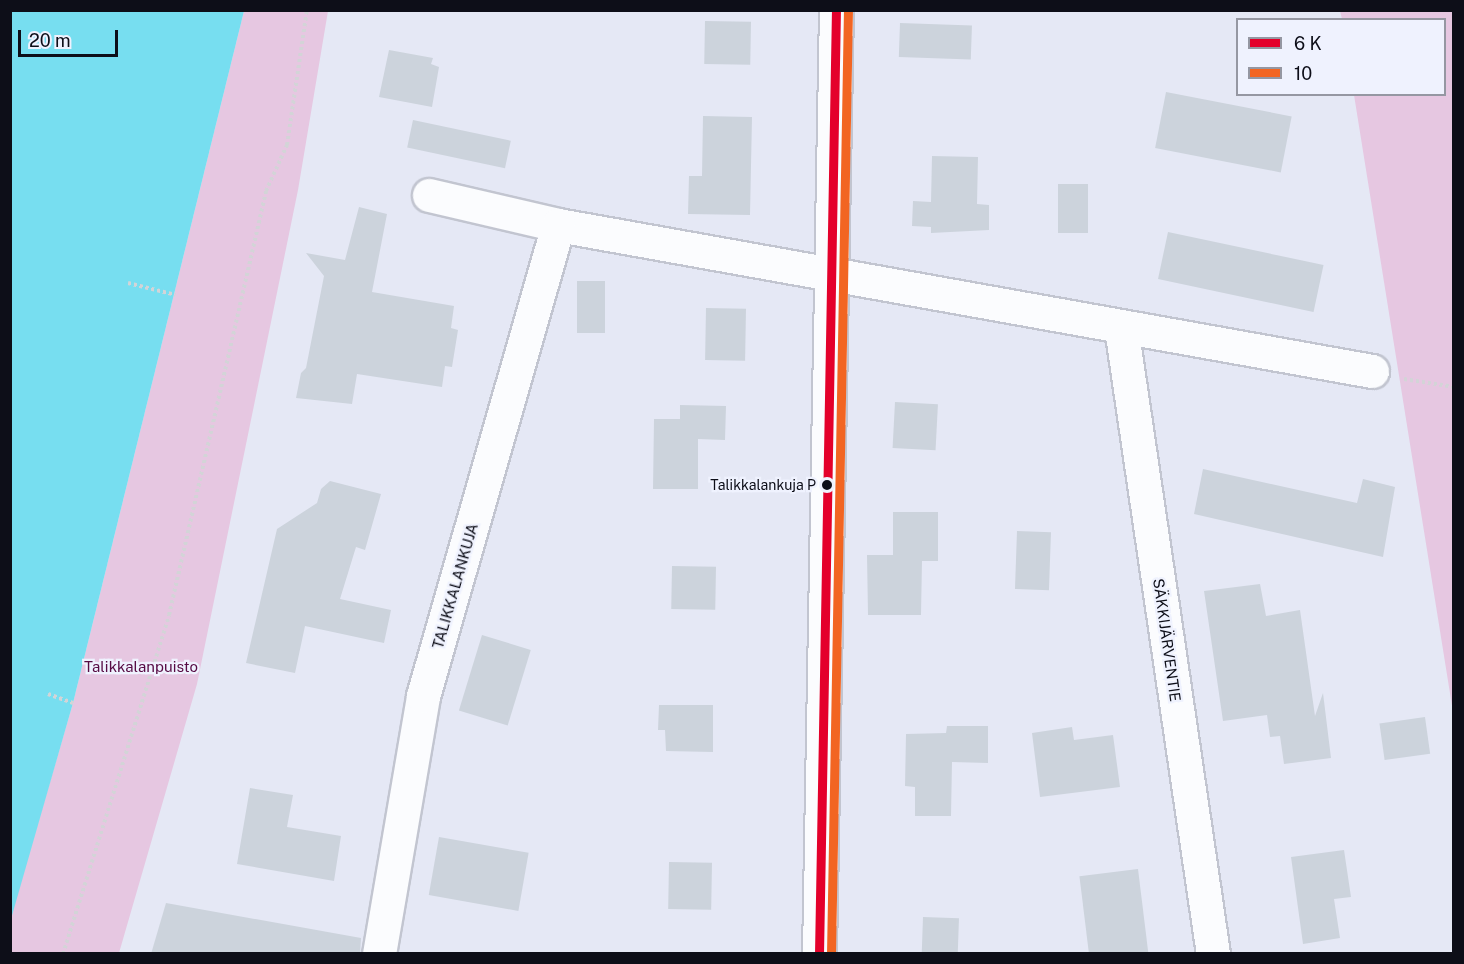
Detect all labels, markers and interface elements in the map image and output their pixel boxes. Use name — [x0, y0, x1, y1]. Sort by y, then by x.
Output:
scale bar — [21, 18, 122, 56]
legend — [1236, 18, 1446, 96]
text: 20 m — [29, 30, 71, 51]
text: 6 K — [1294, 33, 1322, 54]
text: 10 — [1294, 63, 1312, 84]
place label: Talikkalankuja P — [710, 477, 816, 493]
marker: Talikkalankuja P — [821, 479, 833, 491]
street label: TALIKKALANKUJA — [428, 521, 482, 651]
street label: SÄKKIJÄRVENTIE — [1149, 577, 1185, 703]
park label: Talikkalanpuisto — [84, 658, 198, 676]

